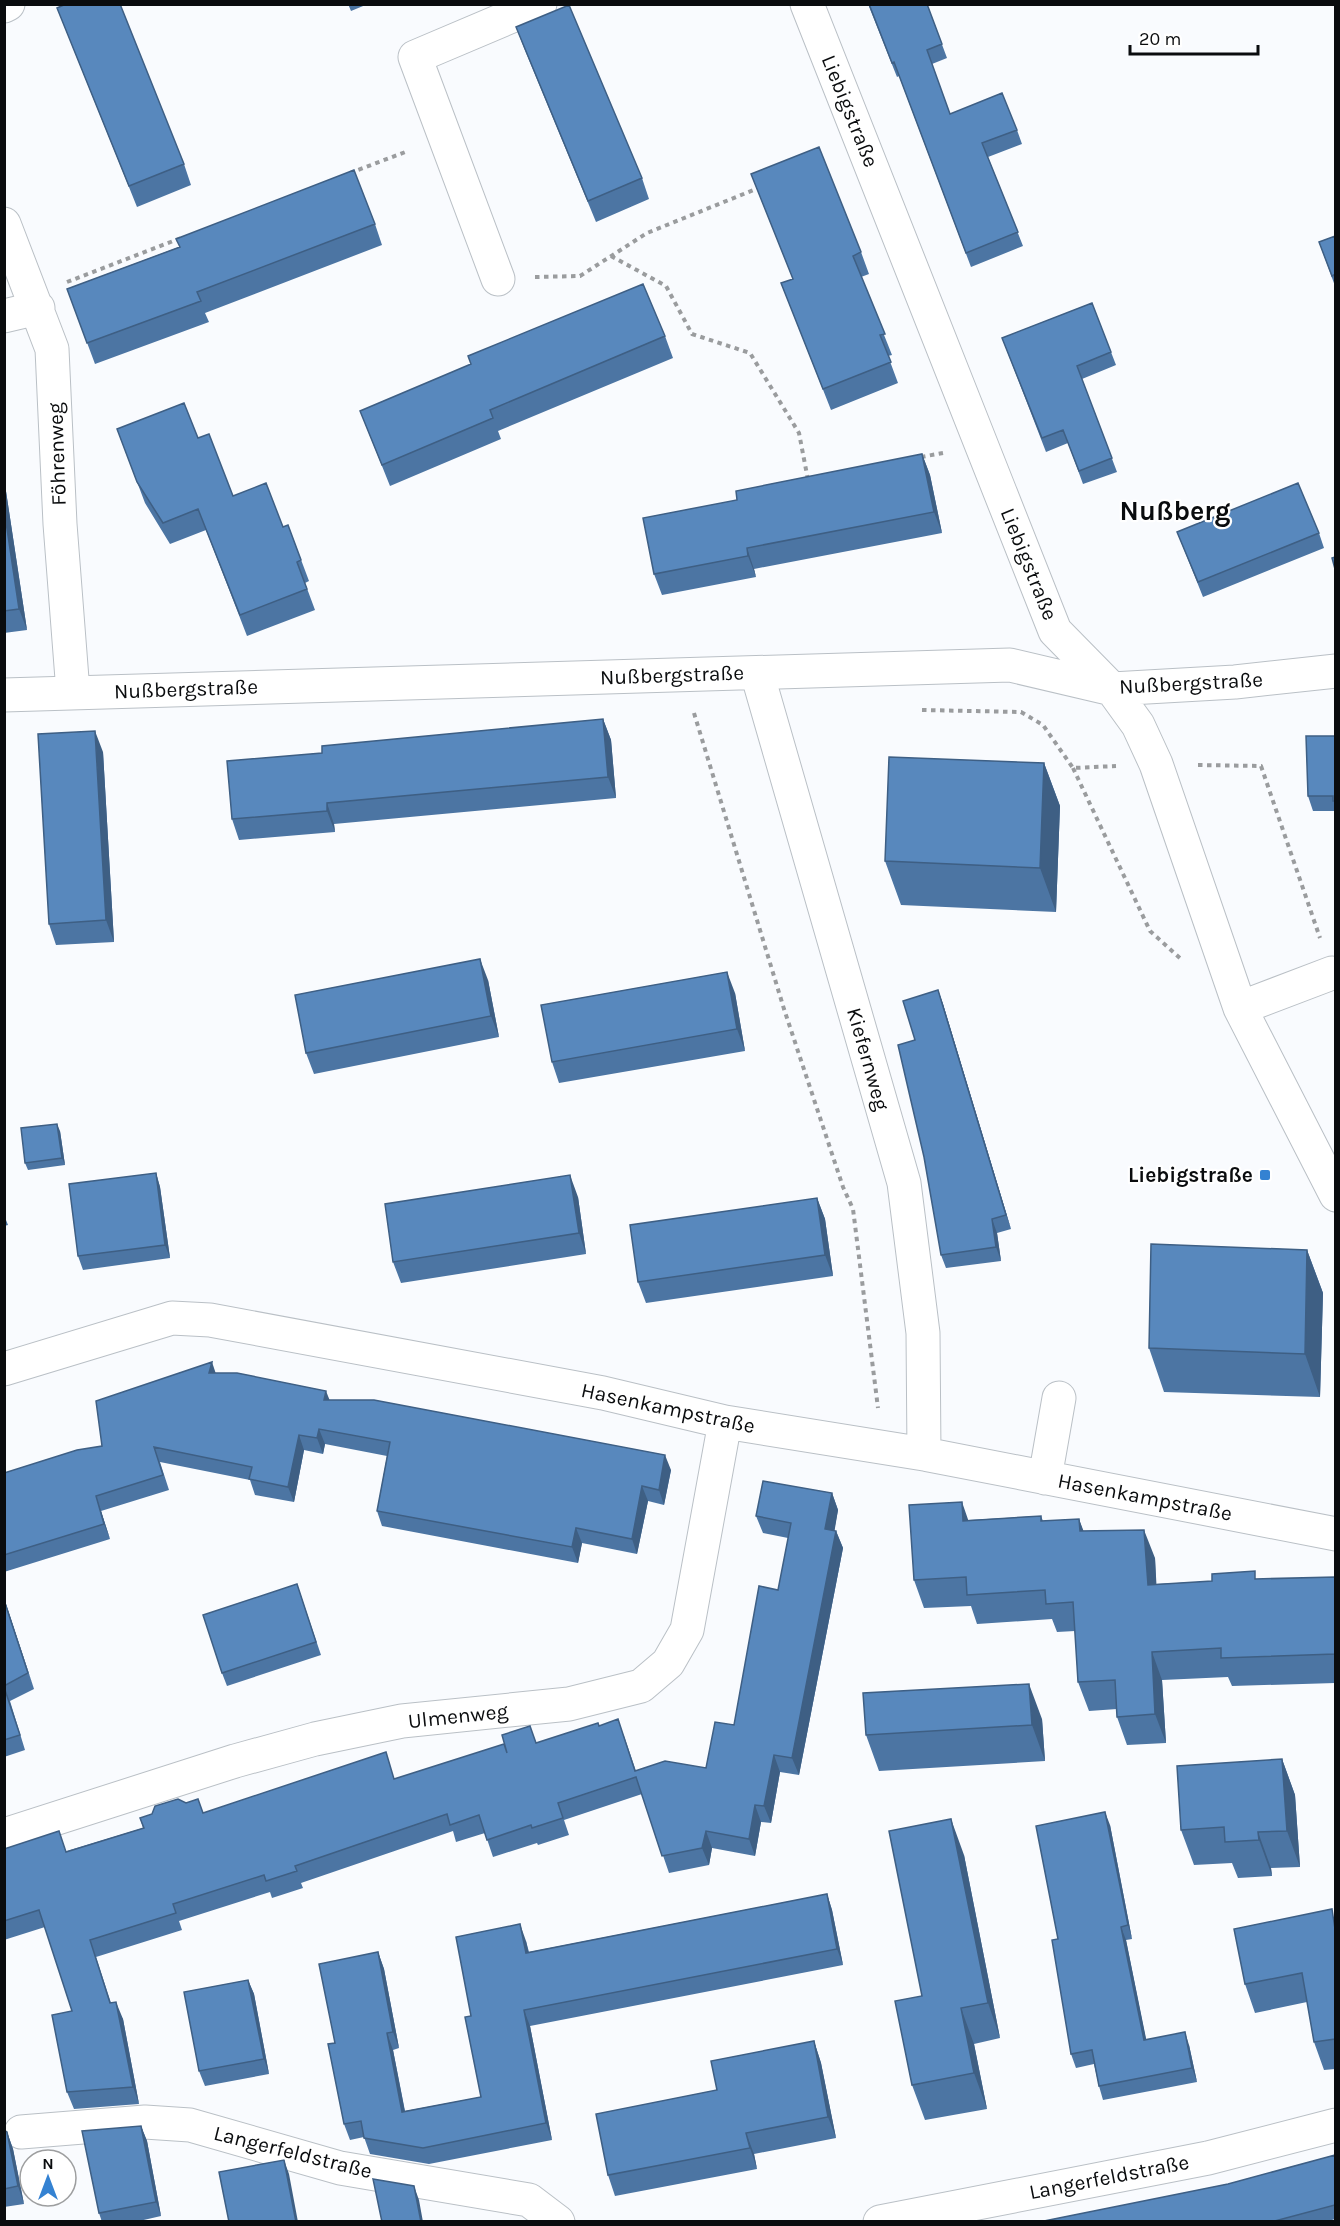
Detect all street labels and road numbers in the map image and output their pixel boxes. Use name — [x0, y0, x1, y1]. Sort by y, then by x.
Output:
street label: Liebigstraße — [817, 51, 883, 171]
street label: Föhrenweg — [43, 402, 71, 506]
street label: Liebigstraße — [996, 504, 1062, 624]
street label: Nußbergstraße — [600, 660, 744, 690]
street label: Nußbergstraße — [1118, 667, 1264, 699]
street label: Nußbergstraße — [114, 674, 258, 704]
street label: Kiefernweg — [842, 1005, 894, 1113]
street label: Hasenkampstraße — [579, 1378, 757, 1438]
street label: Hasenkampstraße — [1056, 1468, 1234, 1526]
street label: Ulmenweg — [407, 1699, 509, 1733]
street label: Langerfeldstraße — [211, 2121, 375, 2183]
street label: Langerfeldstraße — [1027, 2150, 1191, 2204]

